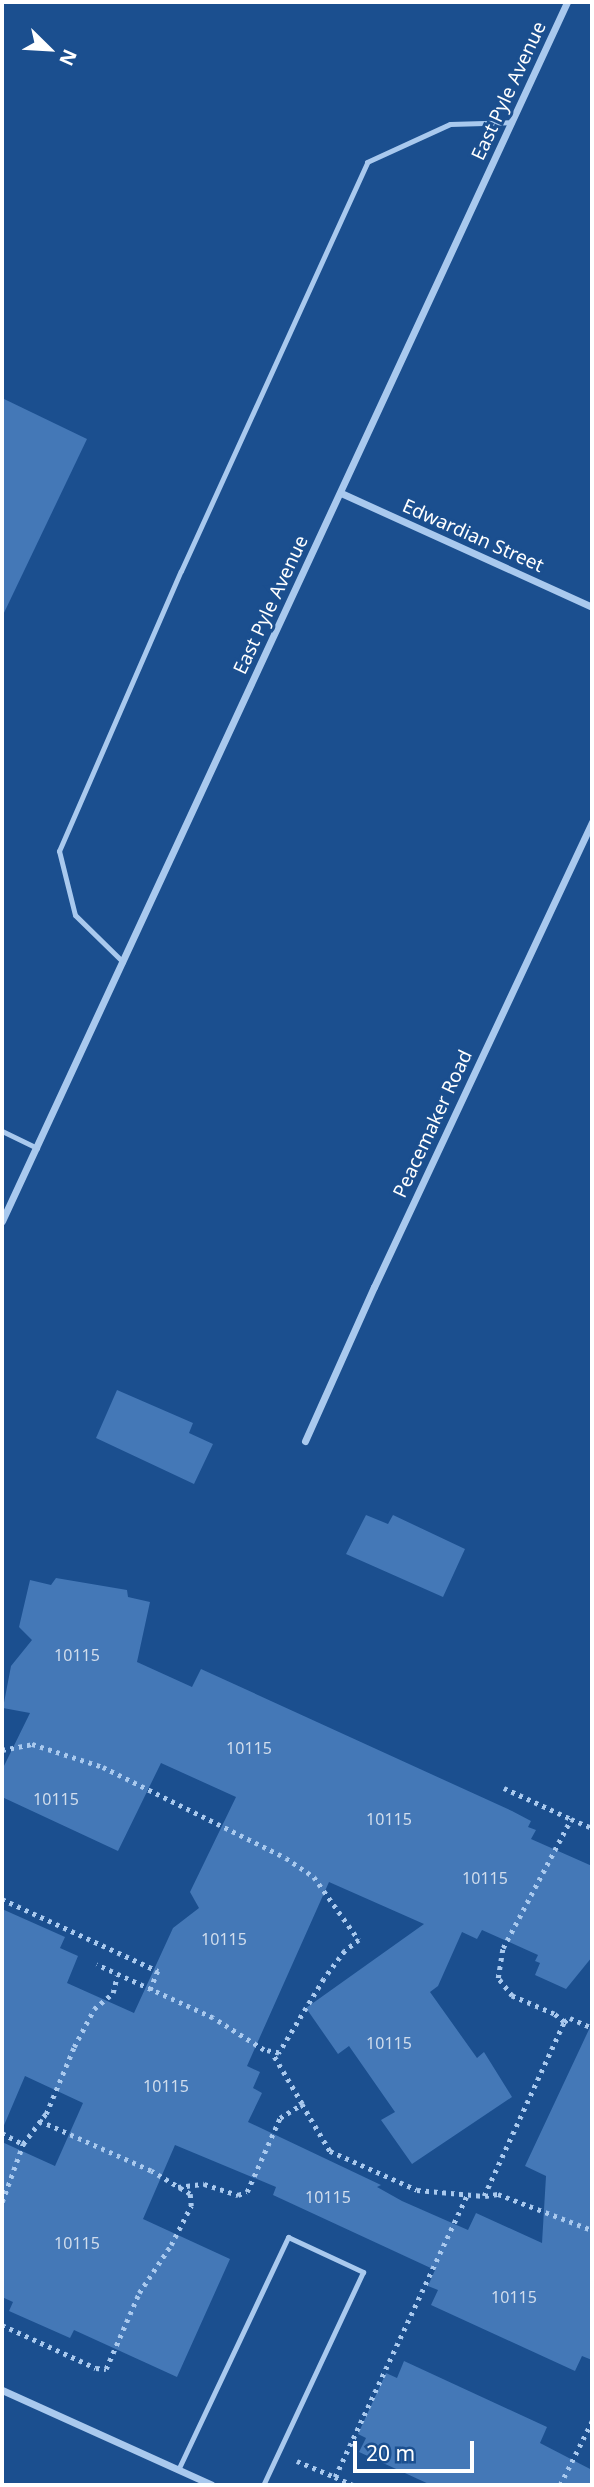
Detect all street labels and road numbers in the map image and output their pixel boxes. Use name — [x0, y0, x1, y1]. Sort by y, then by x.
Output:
street label: East Pyle Avenue — [467, 18, 551, 164]
street label: Edwardian Street — [399, 495, 547, 577]
street label: East Pyle Avenue — [229, 532, 313, 678]
street label: Peacemaker Road — [389, 1046, 477, 1202]

